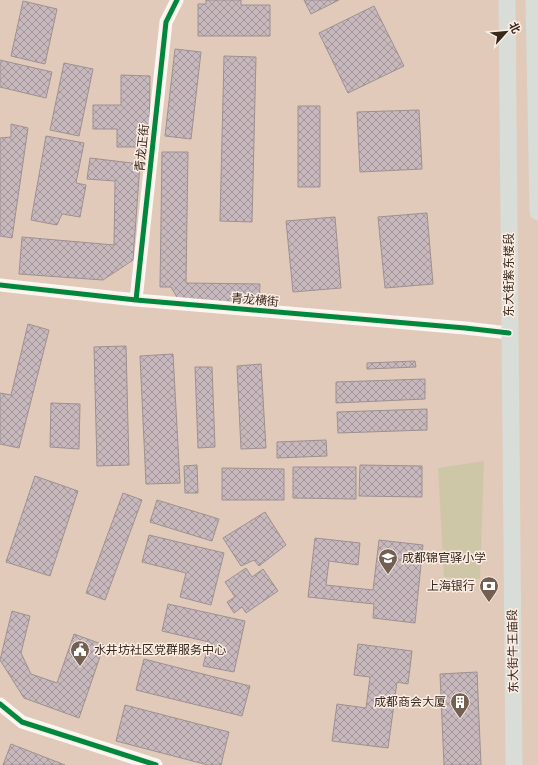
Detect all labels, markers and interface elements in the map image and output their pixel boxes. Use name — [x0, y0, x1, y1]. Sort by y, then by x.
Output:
north arrow — [486, 12, 526, 52]
text: 北 — [507, 20, 523, 35]
street label: 青龙正街 — [133, 123, 151, 173]
street label: 东大街紫东楼段 — [502, 233, 516, 317]
street label: 青龙横街 — [230, 291, 280, 309]
school or university icon: 成都锦官驿小学 — [377, 547, 399, 575]
place label: 成都锦官驿小学 — [402, 551, 486, 565]
bank icon: 上海银行 — [478, 575, 500, 603]
place label: 上海银行 — [427, 579, 475, 593]
street label: 东大街牛王庙段 — [505, 609, 521, 693]
public building icon: 水井坊社区党群服务中心 — [69, 639, 91, 667]
place label: 水井坊社区党群服务中心 — [94, 643, 226, 657]
building icon: 成都商会大厦 — [449, 691, 471, 719]
place label: 成都商会大厦 — [374, 695, 446, 709]

